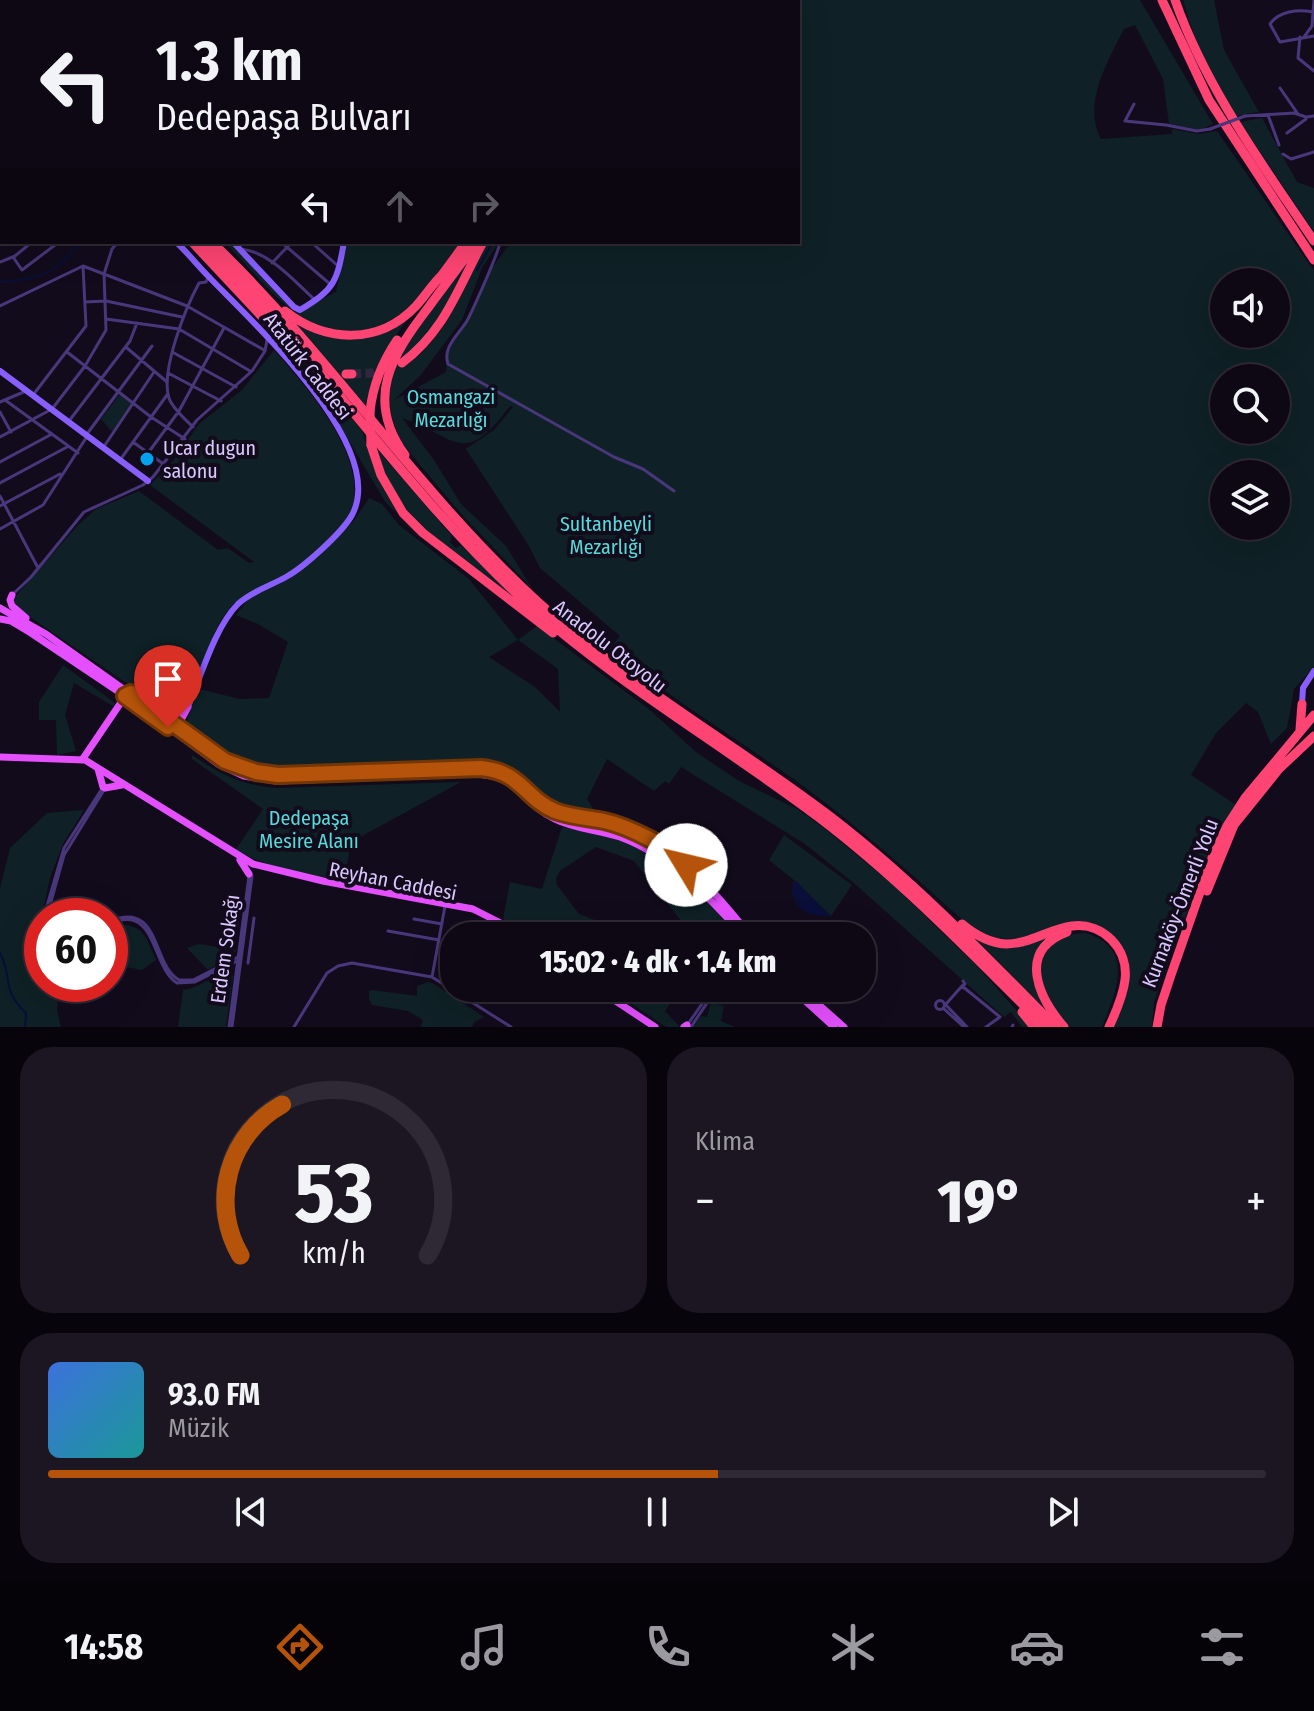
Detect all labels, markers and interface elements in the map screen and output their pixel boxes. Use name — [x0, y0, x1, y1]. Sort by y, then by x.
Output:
text: 1.3 km — [156, 28, 303, 95]
icon: left — [24, 32, 128, 136]
text: Dedepaşa Bulvarı — [156, 96, 412, 140]
icon: left — [294, 184, 338, 228]
icon: ahead — [378, 184, 422, 228]
icon: right — [462, 184, 506, 228]
map controls — [1210, 268, 1290, 540]
button: sound — [1210, 268, 1290, 348]
street label: Atatürk Caddesi — [259, 308, 357, 424]
button: search — [1210, 364, 1290, 444]
park label: Osmangazi Mezarlığı — [407, 385, 495, 432]
place label: Ucar dugun salonu — [163, 436, 256, 483]
marker: Ucar dugun salonu — [138, 450, 156, 468]
button: layers — [1210, 460, 1290, 540]
park label: Sultanbeyli Mezarlığı — [560, 512, 652, 559]
street label: Anadolu Otoyolu — [549, 594, 671, 698]
pin — [134, 645, 202, 727]
icon: arrive — [146, 657, 190, 701]
park label: Dedepaşa Mesire Alanı — [259, 806, 359, 853]
street label: Kurnaköy-Ömerli Yolu — [1137, 815, 1223, 991]
position arrow — [644, 823, 728, 907]
street label: Reyhan Caddesi — [327, 857, 459, 905]
street label: Erdem Sokağı — [205, 893, 245, 1005]
speed limit sign: 60 — [24, 898, 128, 1002]
text: 15:02 · 4 dk · 1.4 km — [540, 944, 776, 980]
text: Klima — [695, 1126, 755, 1157]
text: 53 — [294, 1144, 373, 1244]
text: 19° — [938, 1166, 1023, 1238]
text: − — [695, 1175, 715, 1228]
text: + — [1246, 1175, 1266, 1228]
text: km/h — [302, 1236, 365, 1271]
text: 93.0 FM — [168, 1377, 260, 1413]
text: Müzik — [168, 1413, 229, 1444]
icon: previous — [229, 1490, 273, 1534]
icon: pause — [635, 1490, 679, 1534]
icon: next — [1041, 1490, 1085, 1534]
icon: directions — [272, 1619, 328, 1675]
icon: music — [456, 1619, 512, 1675]
icon: phone — [640, 1619, 696, 1675]
icon: climate — [825, 1619, 881, 1675]
icon: car — [1009, 1619, 1065, 1675]
icon: filters — [1194, 1619, 1250, 1675]
text: 14:58 — [64, 1625, 143, 1669]

